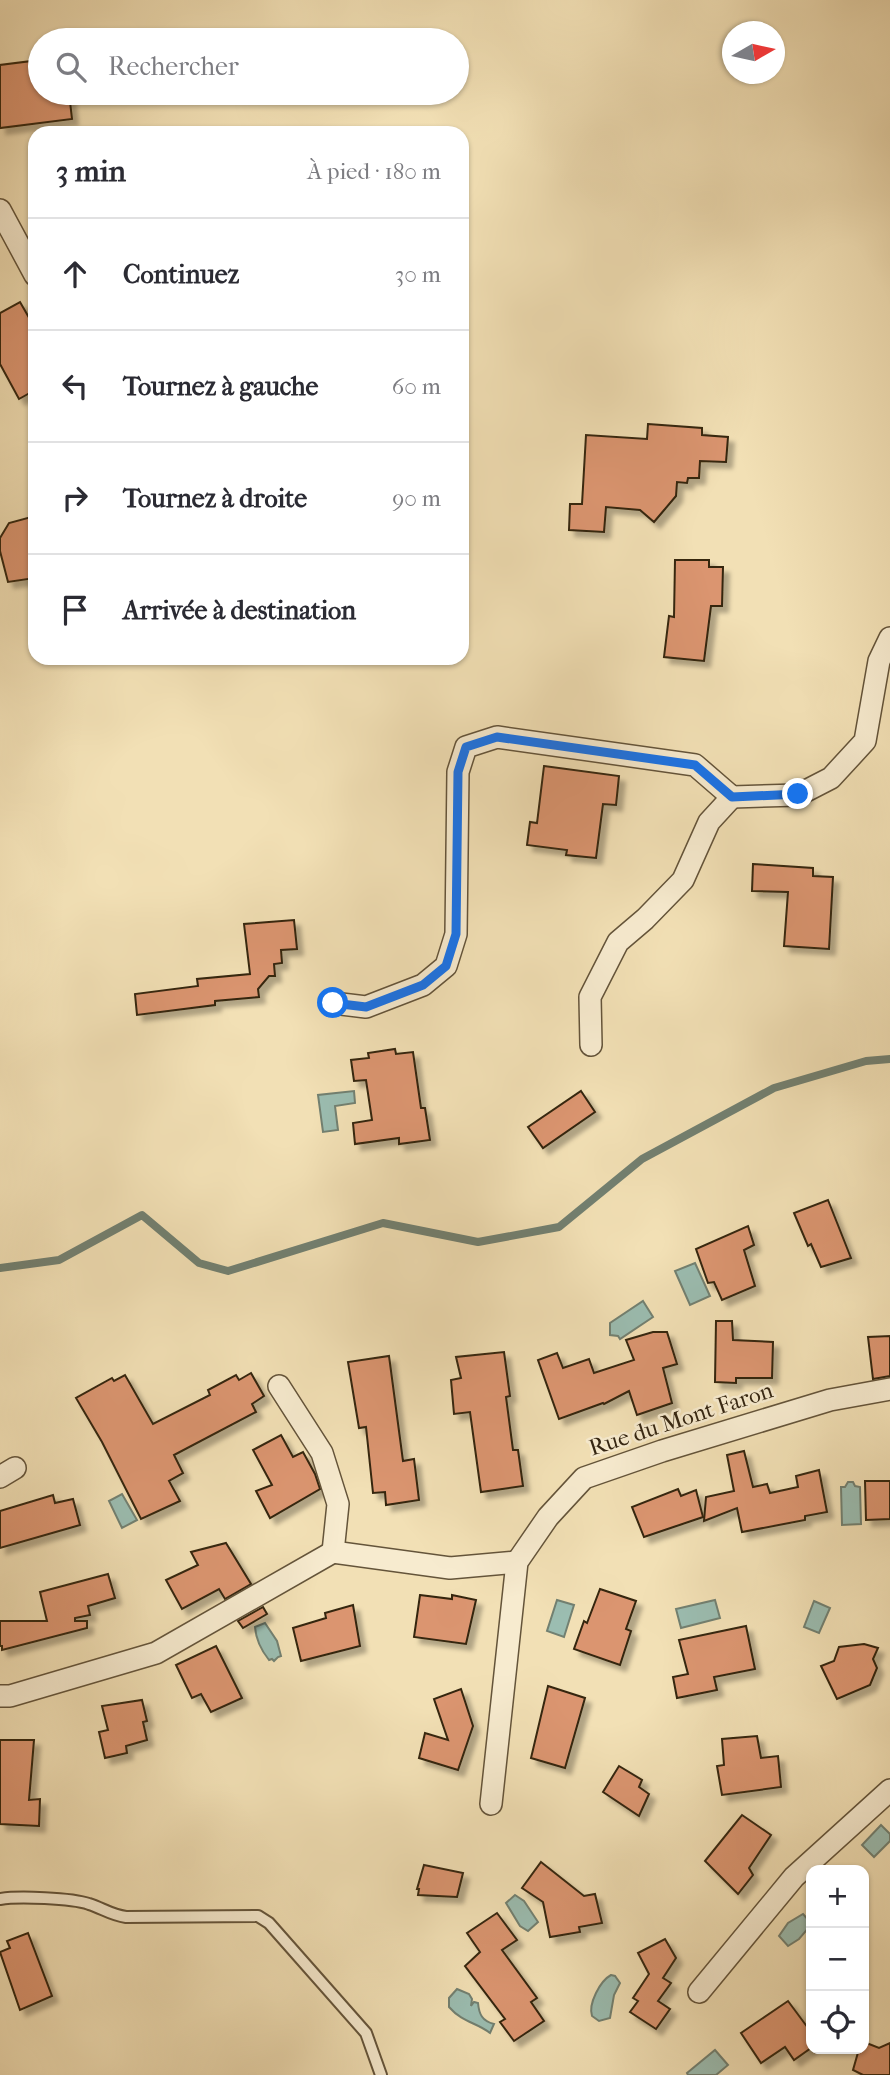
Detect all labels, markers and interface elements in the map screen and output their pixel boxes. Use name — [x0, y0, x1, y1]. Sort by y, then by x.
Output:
north arrow — [722, 21, 785, 84]
search box — [28, 28, 469, 105]
icon: search — [52, 48, 90, 86]
text: Rechercher — [108, 51, 239, 82]
text: 3 min — [56, 154, 126, 189]
text: À pied · 180 m — [307, 158, 441, 185]
icon: ahead — [56, 255, 94, 293]
text: Continuez — [123, 259, 239, 290]
text: 30 m — [395, 261, 441, 288]
icon: left — [56, 367, 94, 405]
text: Tournez à gauche — [123, 371, 318, 402]
text: 60 m — [392, 373, 441, 400]
icon: right — [56, 479, 94, 517]
text: Tournez à droite — [123, 483, 307, 514]
text: 90 m — [392, 485, 441, 512]
icon: arrive — [56, 591, 94, 629]
text: Arrivée à destination — [123, 595, 356, 626]
route end — [782, 778, 813, 809]
route start — [317, 987, 348, 1018]
street label: Rue du Mont Faron — [586, 1376, 777, 1461]
map controls — [806, 1865, 869, 2054]
button: + — [806, 1865, 869, 1928]
button: − — [806, 1928, 869, 1991]
button: locate — [806, 1991, 869, 2054]

